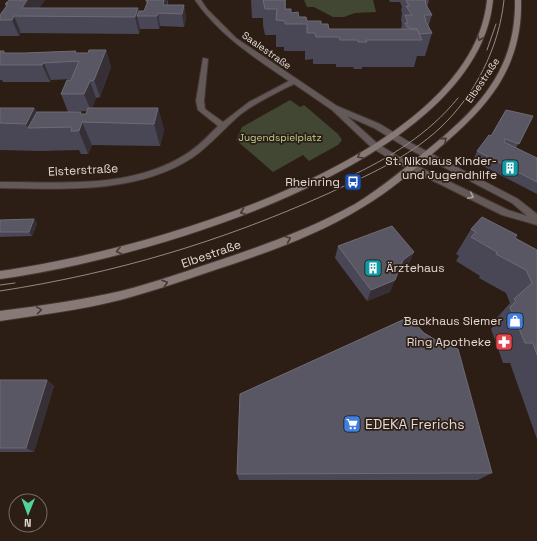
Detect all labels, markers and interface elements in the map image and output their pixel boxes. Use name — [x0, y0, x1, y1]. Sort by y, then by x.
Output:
street label: Saalestraße — [240, 29, 294, 72]
one-way arrow — [477, 34, 485, 41]
street label: Elbestraße — [463, 55, 502, 105]
park label: Jugendspielplatz — [238, 131, 322, 144]
one-way arrow — [439, 138, 447, 145]
one-way arrow — [357, 151, 364, 158]
place label: St. Nikolaus Kinder- und Jugendhilfe — [385, 153, 497, 183]
building icon: St. Nikolaus Kinder- und Jugendhilfe — [500, 158, 520, 178]
street label: Elsterstraße — [47, 160, 119, 180]
bus stop icon: Rheinring — [343, 172, 363, 192]
place label: Rheinring — [285, 174, 340, 190]
one-way arrow — [467, 192, 474, 199]
one-way arrow — [239, 207, 246, 215]
street label: Elbestraße — [179, 236, 243, 272]
one-way arrow — [284, 236, 291, 244]
one-way arrow — [116, 247, 122, 255]
building icon: Ärztehaus — [363, 258, 383, 278]
place label: Ärztehaus — [386, 260, 445, 276]
one-way arrow — [162, 279, 169, 287]
one-way arrow — [36, 306, 42, 315]
shop icon: Backhaus Siemer — [505, 311, 525, 331]
place label: Backhaus Siemer — [404, 313, 502, 329]
pharmacy icon: Ring Apotheke — [494, 332, 514, 352]
place label: Ring Apotheke — [407, 334, 491, 350]
supermarket icon: EDEKA Frerichs — [342, 414, 362, 434]
place label: EDEKA Frerichs — [365, 415, 465, 433]
north arrow — [8, 493, 48, 533]
text: N — [24, 516, 32, 530]

